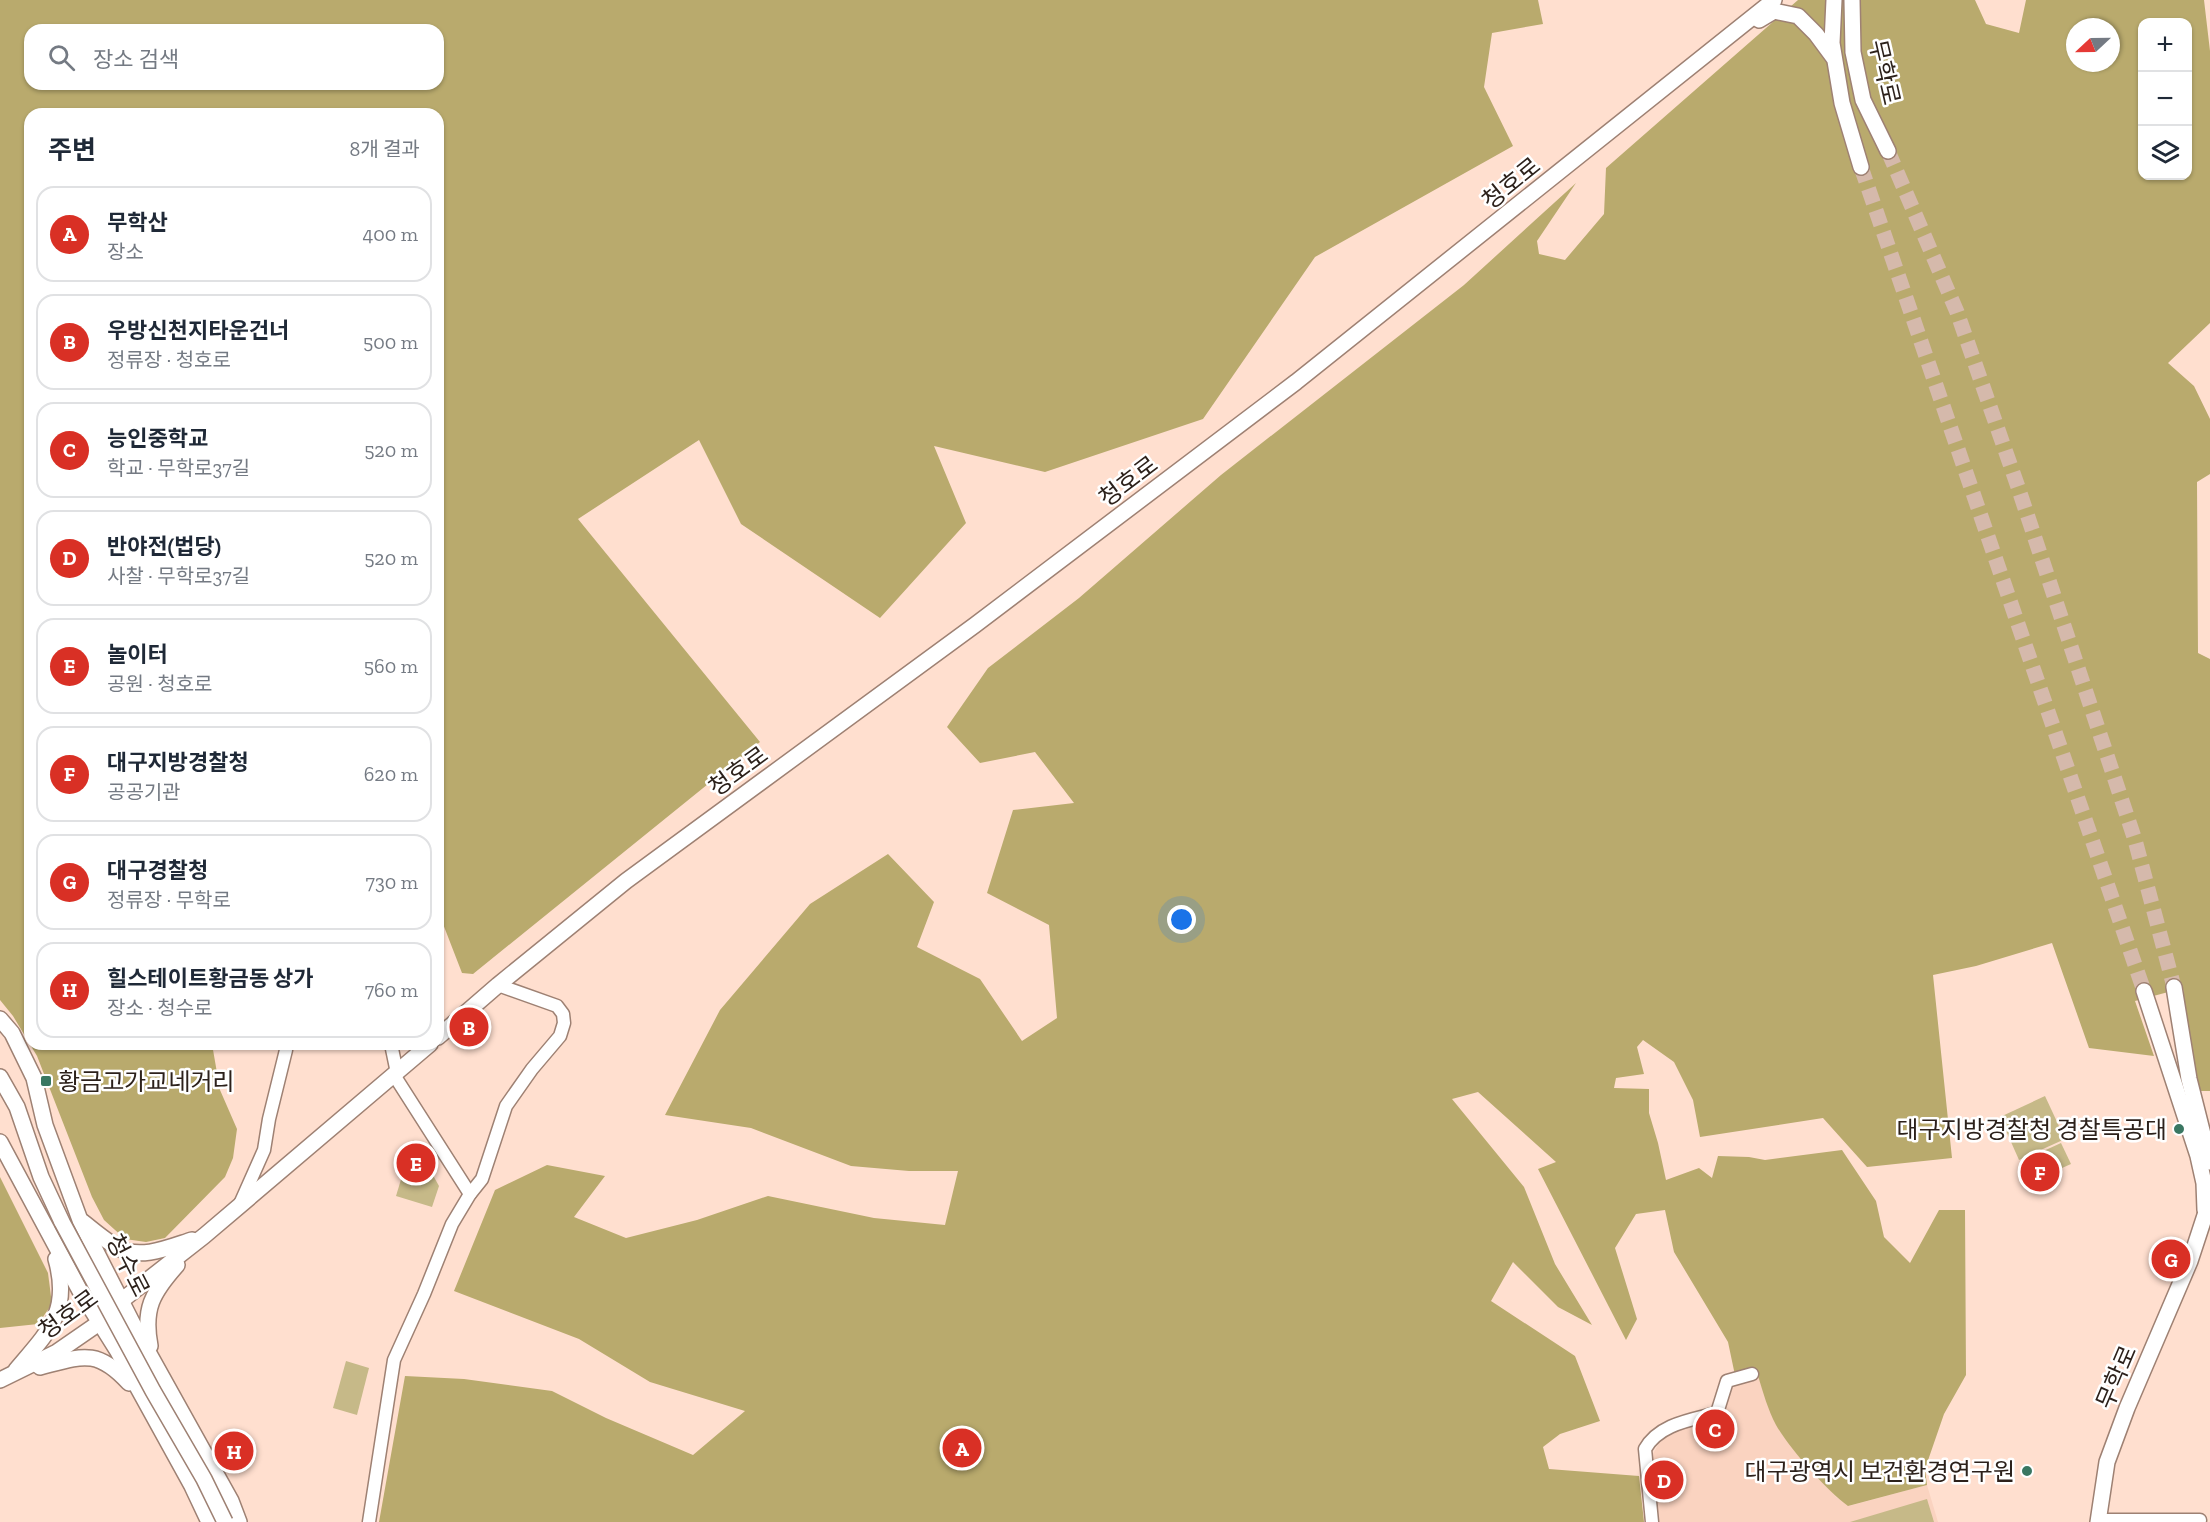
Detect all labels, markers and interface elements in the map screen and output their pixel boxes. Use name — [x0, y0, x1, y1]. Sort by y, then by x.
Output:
north arrow — [2066, 18, 2120, 72]
map controls — [2138, 18, 2192, 180]
button: + — [2138, 18, 2192, 72]
search box — [24, 24, 444, 90]
street label: 무학로 — [1863, 36, 1907, 108]
icon: search — [45, 41, 78, 74]
text: 장소 검색 — [93, 46, 179, 73]
button: − — [2138, 72, 2192, 126]
button: layers — [2138, 126, 2192, 180]
text: 주변 — [48, 134, 96, 166]
text: 8개 결과 — [350, 137, 420, 161]
street label: 청호로 — [1476, 151, 1546, 215]
text: 무학산 — [107, 209, 168, 236]
text: A — [63, 222, 76, 246]
text: 400 m — [362, 222, 418, 246]
text: 장소 — [107, 240, 144, 264]
text: 우방신천지타운건너 — [107, 317, 289, 344]
text: B — [63, 330, 76, 354]
text: 500 m — [363, 330, 418, 354]
text: 정류장 · 청호로 — [107, 348, 231, 372]
text: 능인중학교 — [107, 425, 208, 452]
text: C — [63, 438, 76, 462]
text: 520 m — [364, 438, 418, 462]
street label: 청호로 — [1093, 449, 1163, 513]
text: 학교 · 무학로37길 — [107, 456, 250, 480]
text: 반야전(법당) — [107, 533, 221, 560]
text: D — [63, 546, 76, 570]
text: 520 m — [364, 546, 418, 570]
text: 사찰 · 무학로37길 — [107, 564, 250, 588]
text: 놀이터 — [107, 641, 168, 668]
text: E — [64, 654, 75, 678]
text: 560 m — [364, 654, 418, 678]
text: 공원 · 청호로 — [107, 672, 212, 696]
street label: 청호로 — [703, 740, 773, 802]
text: 대구지방경찰청 — [107, 749, 249, 776]
text: F — [64, 762, 75, 786]
text: 620 m — [364, 762, 418, 786]
text: 공공기관 — [107, 780, 181, 804]
text: 대구경찰청 — [107, 857, 208, 884]
text: G — [63, 870, 76, 894]
text: 730 m — [365, 870, 418, 894]
text: 정류장 · 무학로 — [107, 888, 231, 912]
your location — [1167, 905, 1196, 934]
text: 힐스테이트황금동 상가 — [107, 965, 314, 992]
text: H — [62, 978, 77, 1002]
text: 760 m — [365, 978, 418, 1002]
text: 장소 · 청수로 — [107, 996, 212, 1020]
pin: B — [450, 1004, 488, 1050]
place label: 황금고가교네거리 — [58, 1067, 235, 1096]
marker: 황금고가교네거리 — [39, 1074, 53, 1088]
place label: 대구지방경찰청 경찰특공대 — [1897, 1115, 2167, 1144]
marker: 대구지방경찰청 경찰특공대 — [2172, 1122, 2186, 1136]
pin: E — [396, 1140, 436, 1186]
pin: F — [2020, 1150, 2060, 1194]
street label: 청수로 — [100, 1229, 156, 1301]
pin: G — [2152, 1236, 2190, 1282]
street label: 청호로 — [33, 1283, 103, 1345]
street label: 무학로 — [2090, 1341, 2142, 1413]
pin: C — [1696, 1406, 1734, 1452]
pin: A — [942, 1426, 982, 1470]
pin: H — [214, 1428, 254, 1474]
place label: 대구광역시 보건환경연구원 — [1745, 1457, 2015, 1486]
pin: D — [1644, 1458, 1684, 1502]
marker: 대구광역시 보건환경연구원 — [2020, 1464, 2034, 1478]

